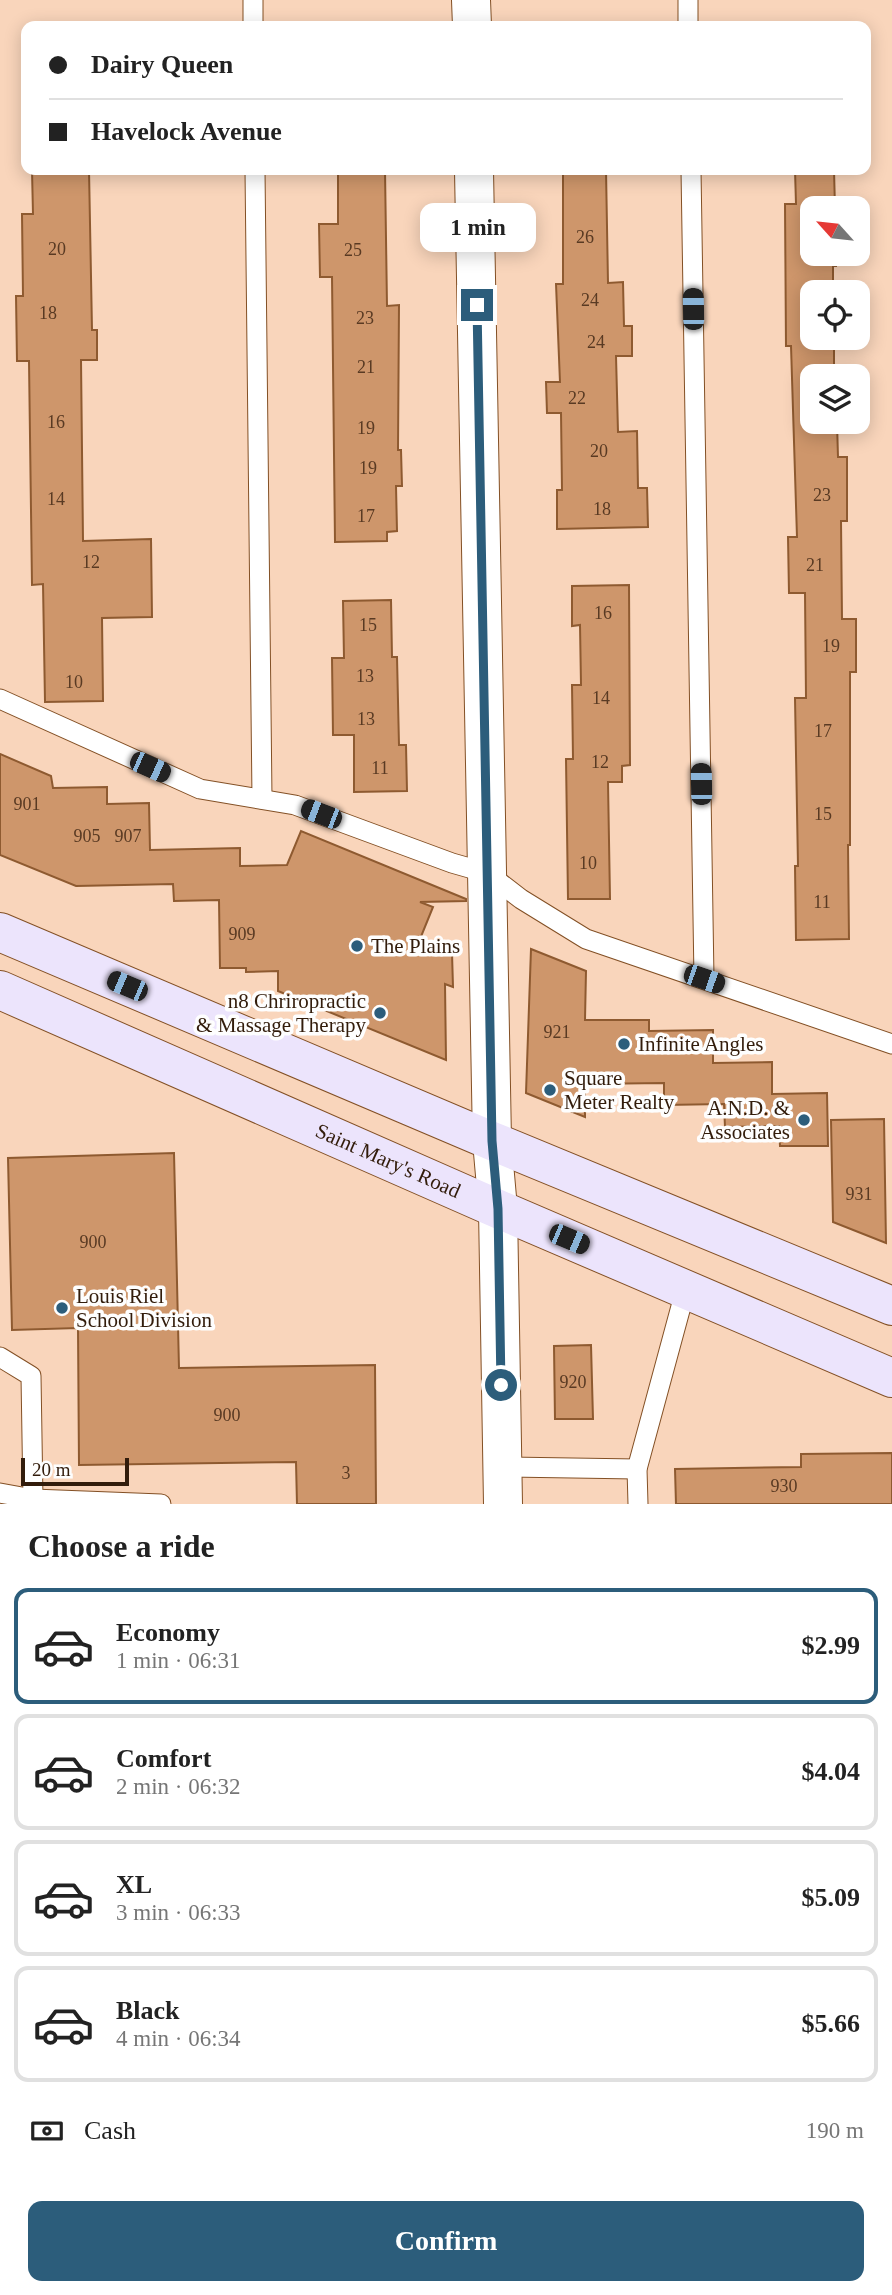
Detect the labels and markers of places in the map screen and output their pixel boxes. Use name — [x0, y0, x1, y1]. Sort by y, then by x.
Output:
place label: The Plains — [371, 934, 460, 958]
marker: The Plains — [349, 938, 365, 954]
place label: n8 Chriropractic & Massage Therapy — [196, 989, 366, 1037]
marker: n8 Chriropractic & Massage Therapy — [372, 1005, 388, 1021]
place label: Infinite Angles — [638, 1032, 763, 1056]
marker: Infinite Angles — [616, 1036, 632, 1052]
place label: Square Meter Realty — [564, 1066, 675, 1114]
marker: Square Meter Realty — [542, 1082, 558, 1098]
place label: A.N.D. & Associates — [700, 1096, 790, 1144]
marker: A.N.D. & Associates — [796, 1112, 812, 1128]
place label: Louis Riel School Division — [76, 1284, 212, 1332]
marker: Louis Riel School Division — [54, 1300, 70, 1316]

